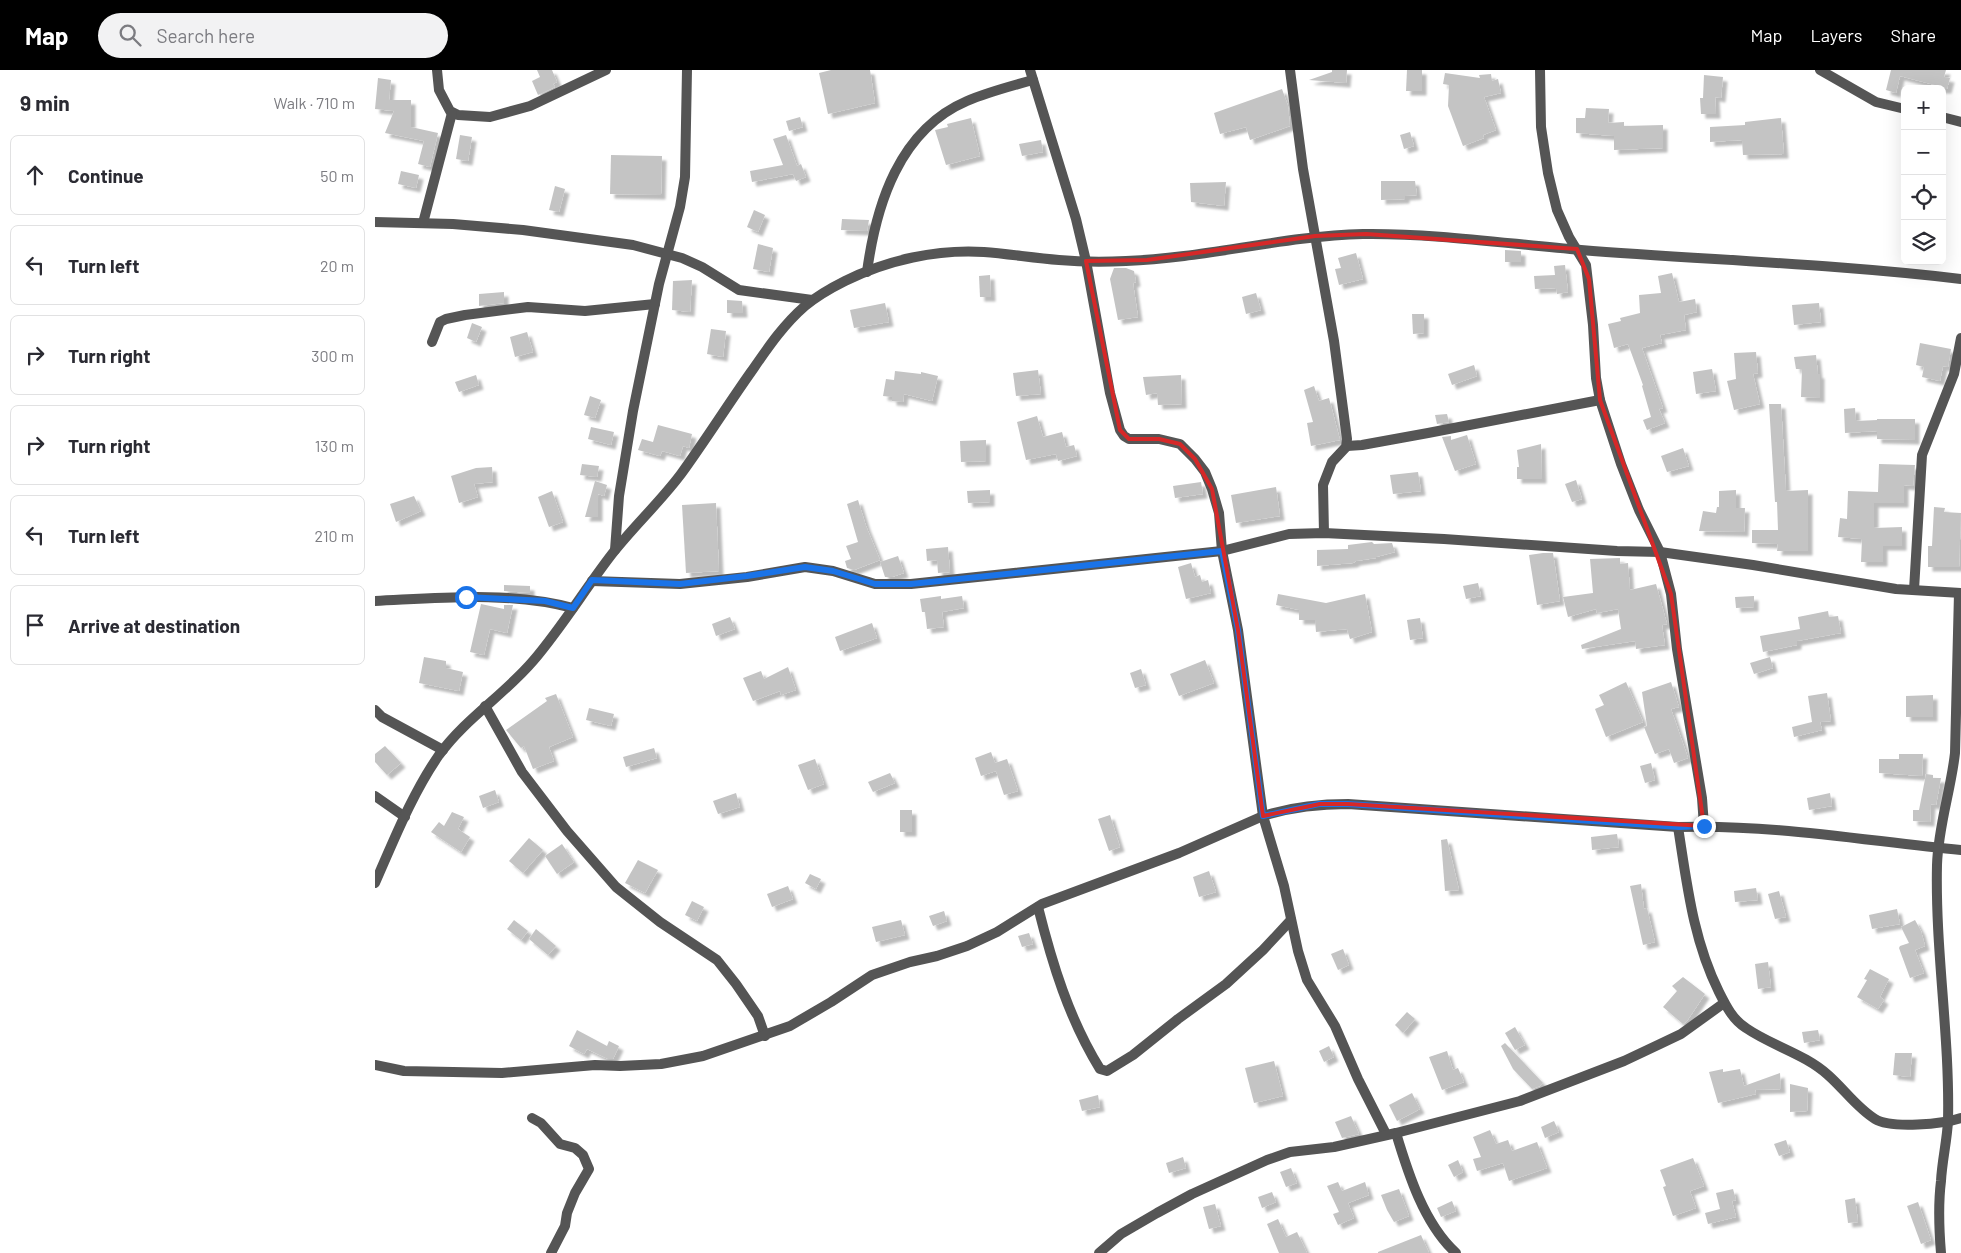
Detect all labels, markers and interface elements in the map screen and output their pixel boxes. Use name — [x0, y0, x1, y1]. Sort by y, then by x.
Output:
search box — [98, 13, 448, 58]
text: Map — [25, 21, 68, 50]
icon: search — [116, 21, 144, 49]
text: Search here — [156, 24, 255, 47]
text: Map — [1750, 24, 1782, 46]
text: Layers — [1810, 24, 1863, 46]
text: Share — [1891, 24, 1936, 46]
map controls — [1901, 85, 1946, 265]
button: + — [1901, 85, 1946, 130]
text: 9 min — [20, 90, 70, 115]
text: Walk · 710 m — [273, 93, 355, 112]
button: − — [1901, 130, 1946, 175]
icon: ahead — [21, 161, 49, 189]
text: Continue — [68, 164, 144, 187]
text: 50 m — [320, 166, 354, 185]
button: locate — [1901, 175, 1946, 220]
button: layers — [1901, 220, 1946, 265]
icon: left — [21, 251, 49, 279]
text: Turn left — [68, 254, 139, 277]
text: 20 m — [320, 256, 354, 275]
icon: right — [21, 341, 49, 369]
text: Turn right — [68, 344, 150, 367]
text: 300 m — [311, 346, 354, 365]
icon: right — [21, 431, 49, 459]
text: Turn right — [68, 434, 150, 457]
text: 130 m — [315, 436, 354, 455]
icon: left — [21, 521, 49, 549]
text: Turn left — [68, 524, 139, 547]
text: 210 m — [315, 526, 354, 545]
route start — [455, 586, 478, 609]
icon: arrive — [21, 611, 49, 639]
text: Arrive at destination — [68, 614, 240, 637]
route end — [1693, 815, 1716, 838]

